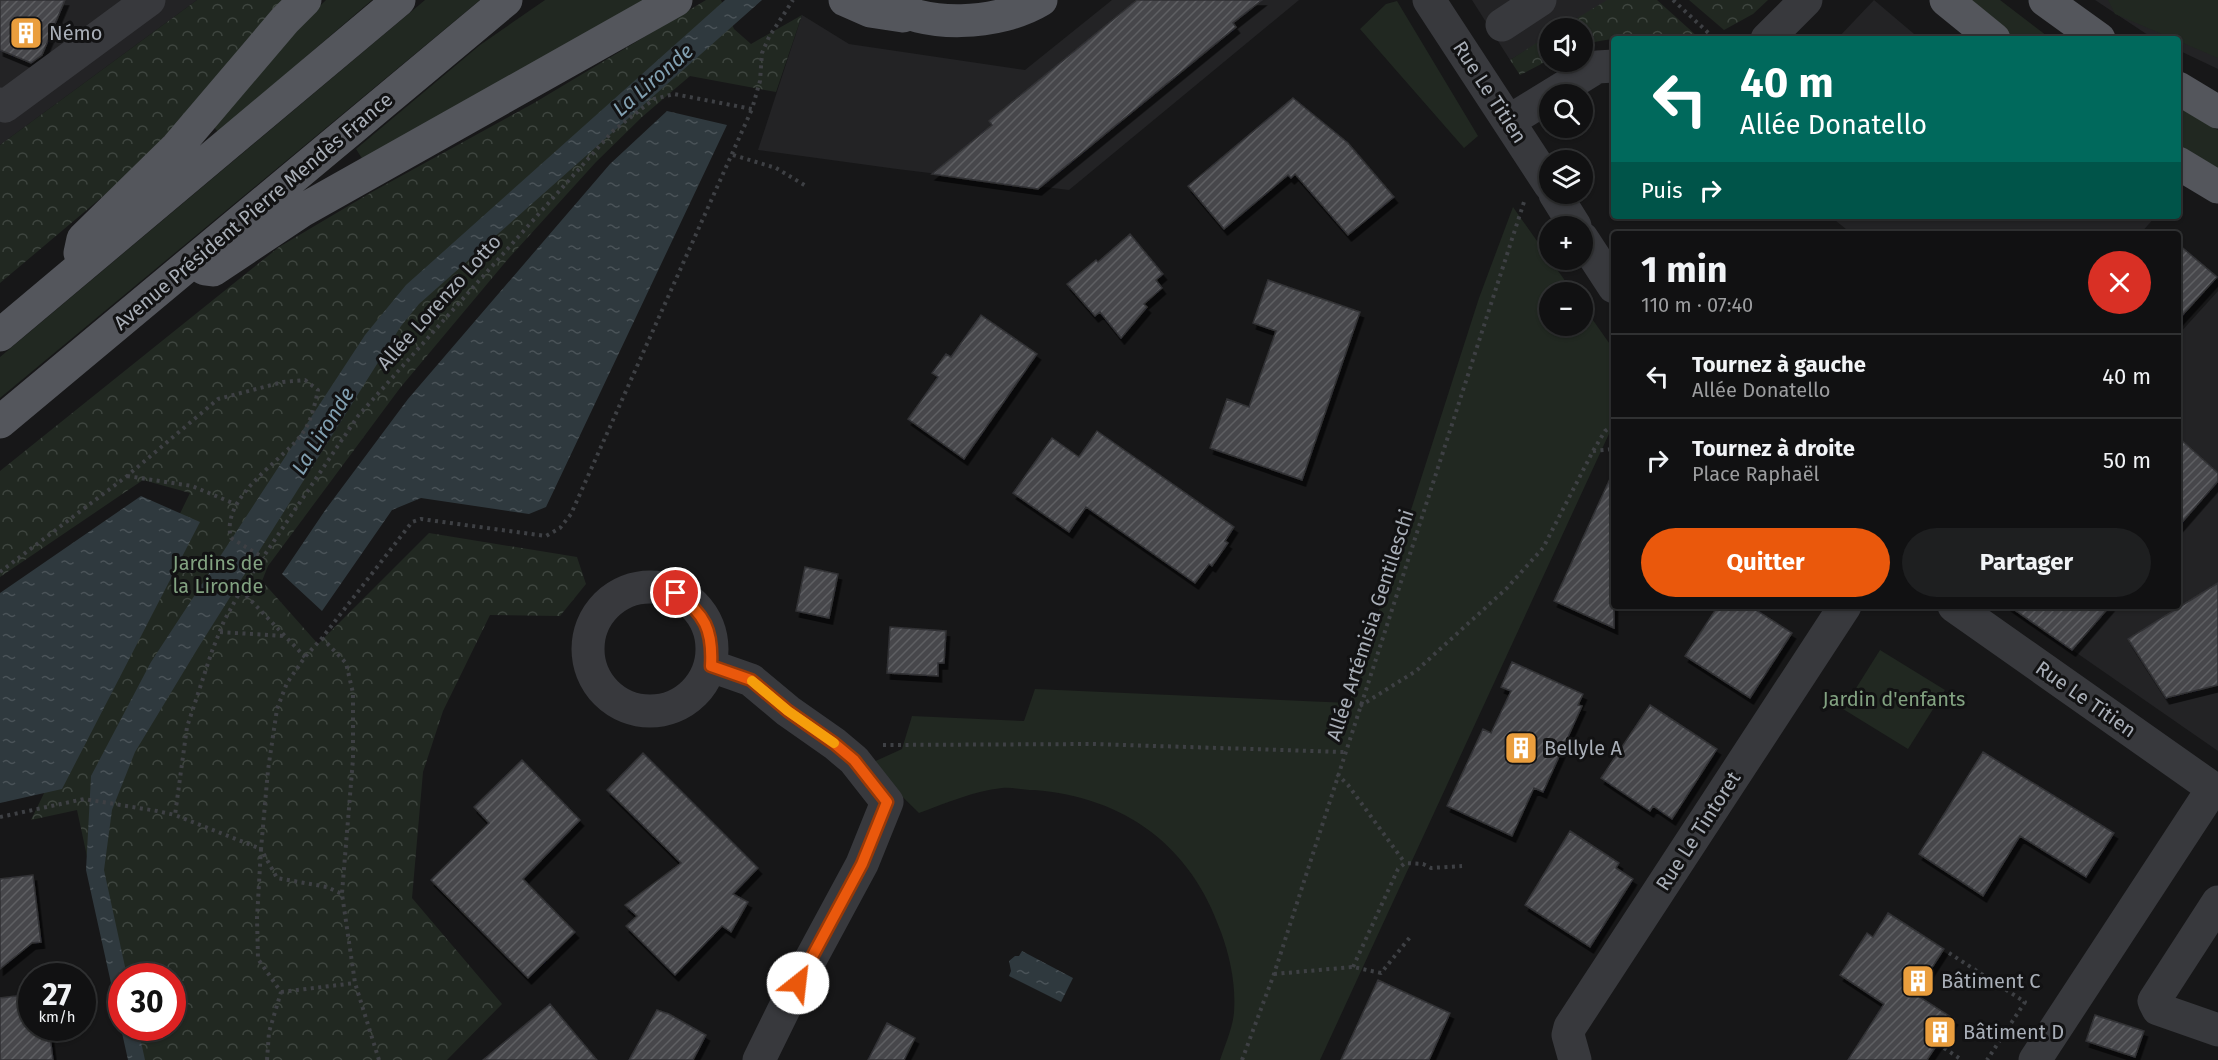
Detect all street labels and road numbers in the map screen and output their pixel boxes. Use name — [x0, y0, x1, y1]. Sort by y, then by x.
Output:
street label: Rue Le Titien — [1448, 36, 1532, 148]
street label: Avenue Président Pierre Mendès France — [109, 87, 397, 335]
street label: Allée Lorenzo Lotto — [372, 229, 506, 375]
street label: Allée Artémisia Gentileschi — [1321, 506, 1419, 744]
street label: Rue Le Titien — [2031, 656, 2141, 742]
street label: Rue Le Tintoret — [1651, 766, 1746, 895]

